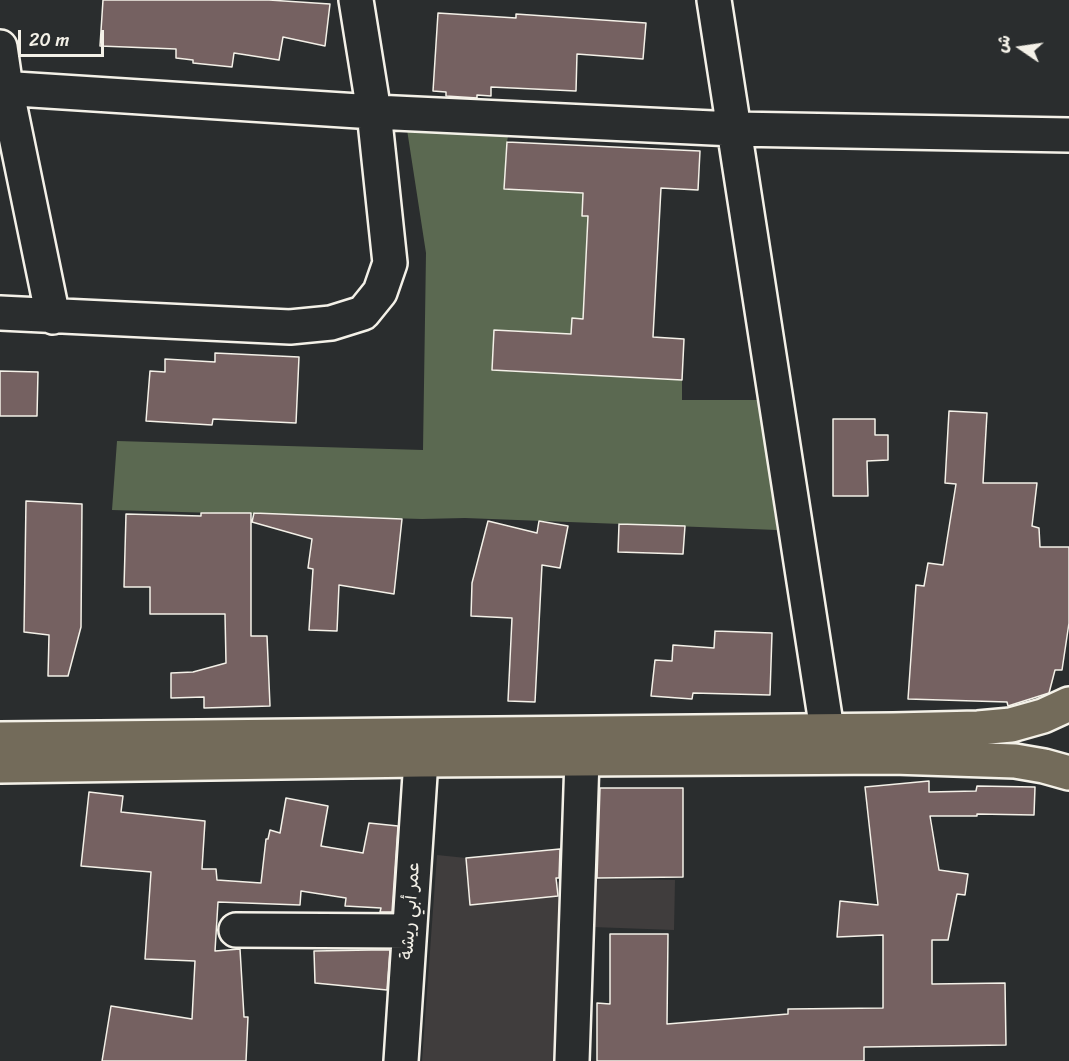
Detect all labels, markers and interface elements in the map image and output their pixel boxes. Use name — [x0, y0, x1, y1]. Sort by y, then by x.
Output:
scale bar — [21, 18, 106, 56]
north arrow — [991, 18, 1051, 78]
text: 20 m — [29, 24, 69, 56]
text: ش — [987, 32, 1019, 56]
street label: عمر أبي ريشة — [397, 862, 425, 960]

